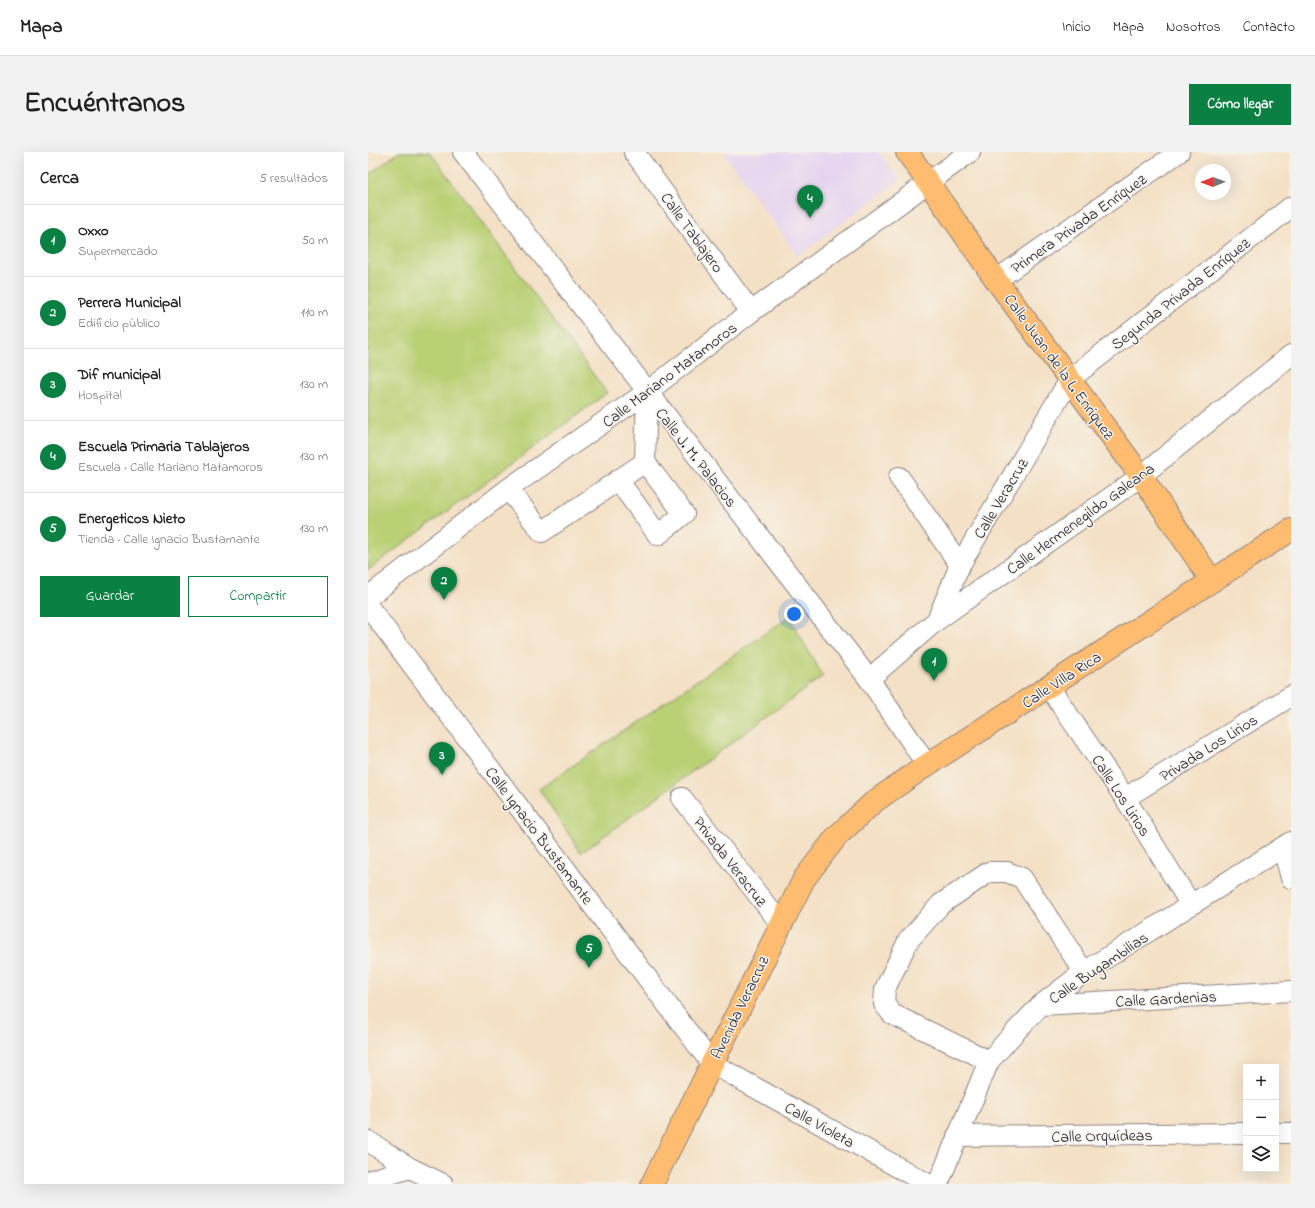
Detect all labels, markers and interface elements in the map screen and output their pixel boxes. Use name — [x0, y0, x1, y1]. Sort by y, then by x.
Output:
text: Mapa — [20, 14, 62, 41]
text: Inicio — [1062, 17, 1091, 38]
text: Mapa — [1113, 17, 1144, 38]
text: Nosotros — [1166, 17, 1221, 38]
text: Contacto — [1243, 17, 1295, 38]
text: Encuéntranos — [24, 84, 185, 125]
button: Cómo llegar — [1189, 84, 1291, 125]
north arrow — [1195, 164, 1231, 200]
text: Cerca — [40, 166, 79, 191]
street label: Primera Privada Enríquez — [1006, 168, 1152, 281]
text: 5 resultados — [259, 169, 328, 188]
pin: 4 — [797, 185, 823, 218]
street label: Calle Tablajero — [654, 188, 729, 279]
text: Oxxo — [78, 220, 109, 242]
text: 1 — [51, 231, 55, 250]
text: 50 m — [302, 231, 328, 250]
street label: Segunda Privada Enríquez — [1106, 232, 1256, 357]
text: Supermercado — [78, 242, 157, 261]
street label: Calle Juan de la L. Enríquez — [997, 289, 1120, 445]
text: Perrera Municipal — [78, 292, 181, 314]
text: 2 — [50, 303, 56, 322]
text: 110 m — [301, 303, 328, 322]
text: Edificio público — [78, 314, 160, 333]
street label: Calle Mariano Matamoros — [598, 317, 743, 434]
text: Dif municipal — [78, 364, 161, 386]
text: 3 — [50, 375, 56, 394]
text: 130 m — [300, 375, 328, 394]
text: Hospital — [78, 386, 122, 405]
street label: Calle J. M. Palacios — [649, 403, 742, 513]
text: Escuela Primaria Tablajeros — [78, 436, 250, 458]
text: 4 — [50, 447, 56, 466]
text: 130 m — [300, 447, 328, 466]
street label: Calle Veracruz — [968, 454, 1035, 544]
text: Escuela · Calle Mariano Matamoros — [78, 458, 263, 477]
street label: Calle Hermenegildo Galeana — [1002, 458, 1160, 582]
text: Energeticos Nieto — [78, 508, 185, 530]
text: 5 — [49, 519, 57, 538]
text: 130 m — [300, 519, 328, 538]
text: Tienda · Calle Ignacio Bustamante — [78, 530, 260, 549]
pin: 2 — [431, 567, 457, 600]
button: Guardar — [40, 576, 180, 617]
button: Compartir — [188, 576, 328, 617]
your location — [784, 604, 804, 624]
street label: Calle Villa Rica — [1018, 646, 1107, 715]
pin: 1 — [921, 648, 947, 681]
street label: Privada Los Lirios — [1155, 709, 1263, 789]
pin: 3 — [429, 742, 455, 775]
street label: Calle Los Lirios — [1085, 750, 1156, 842]
street label: Calle Ignacio Bustamante — [478, 762, 599, 911]
street label: Privada Veracruz — [686, 812, 773, 913]
street label: Calle Bugambilias — [1044, 926, 1154, 1011]
pin: 5 — [576, 935, 602, 968]
street label: Avenida Veracruz — [705, 952, 776, 1064]
street label: Calle Gardenias — [1115, 985, 1217, 1015]
map controls — [1243, 1064, 1279, 1172]
button: + — [1243, 1064, 1279, 1100]
street label: Calle Violeta — [780, 1097, 858, 1155]
button: − — [1243, 1100, 1279, 1136]
street label: Calle Orquídeas — [1051, 1124, 1153, 1150]
button: layers — [1243, 1136, 1279, 1172]

